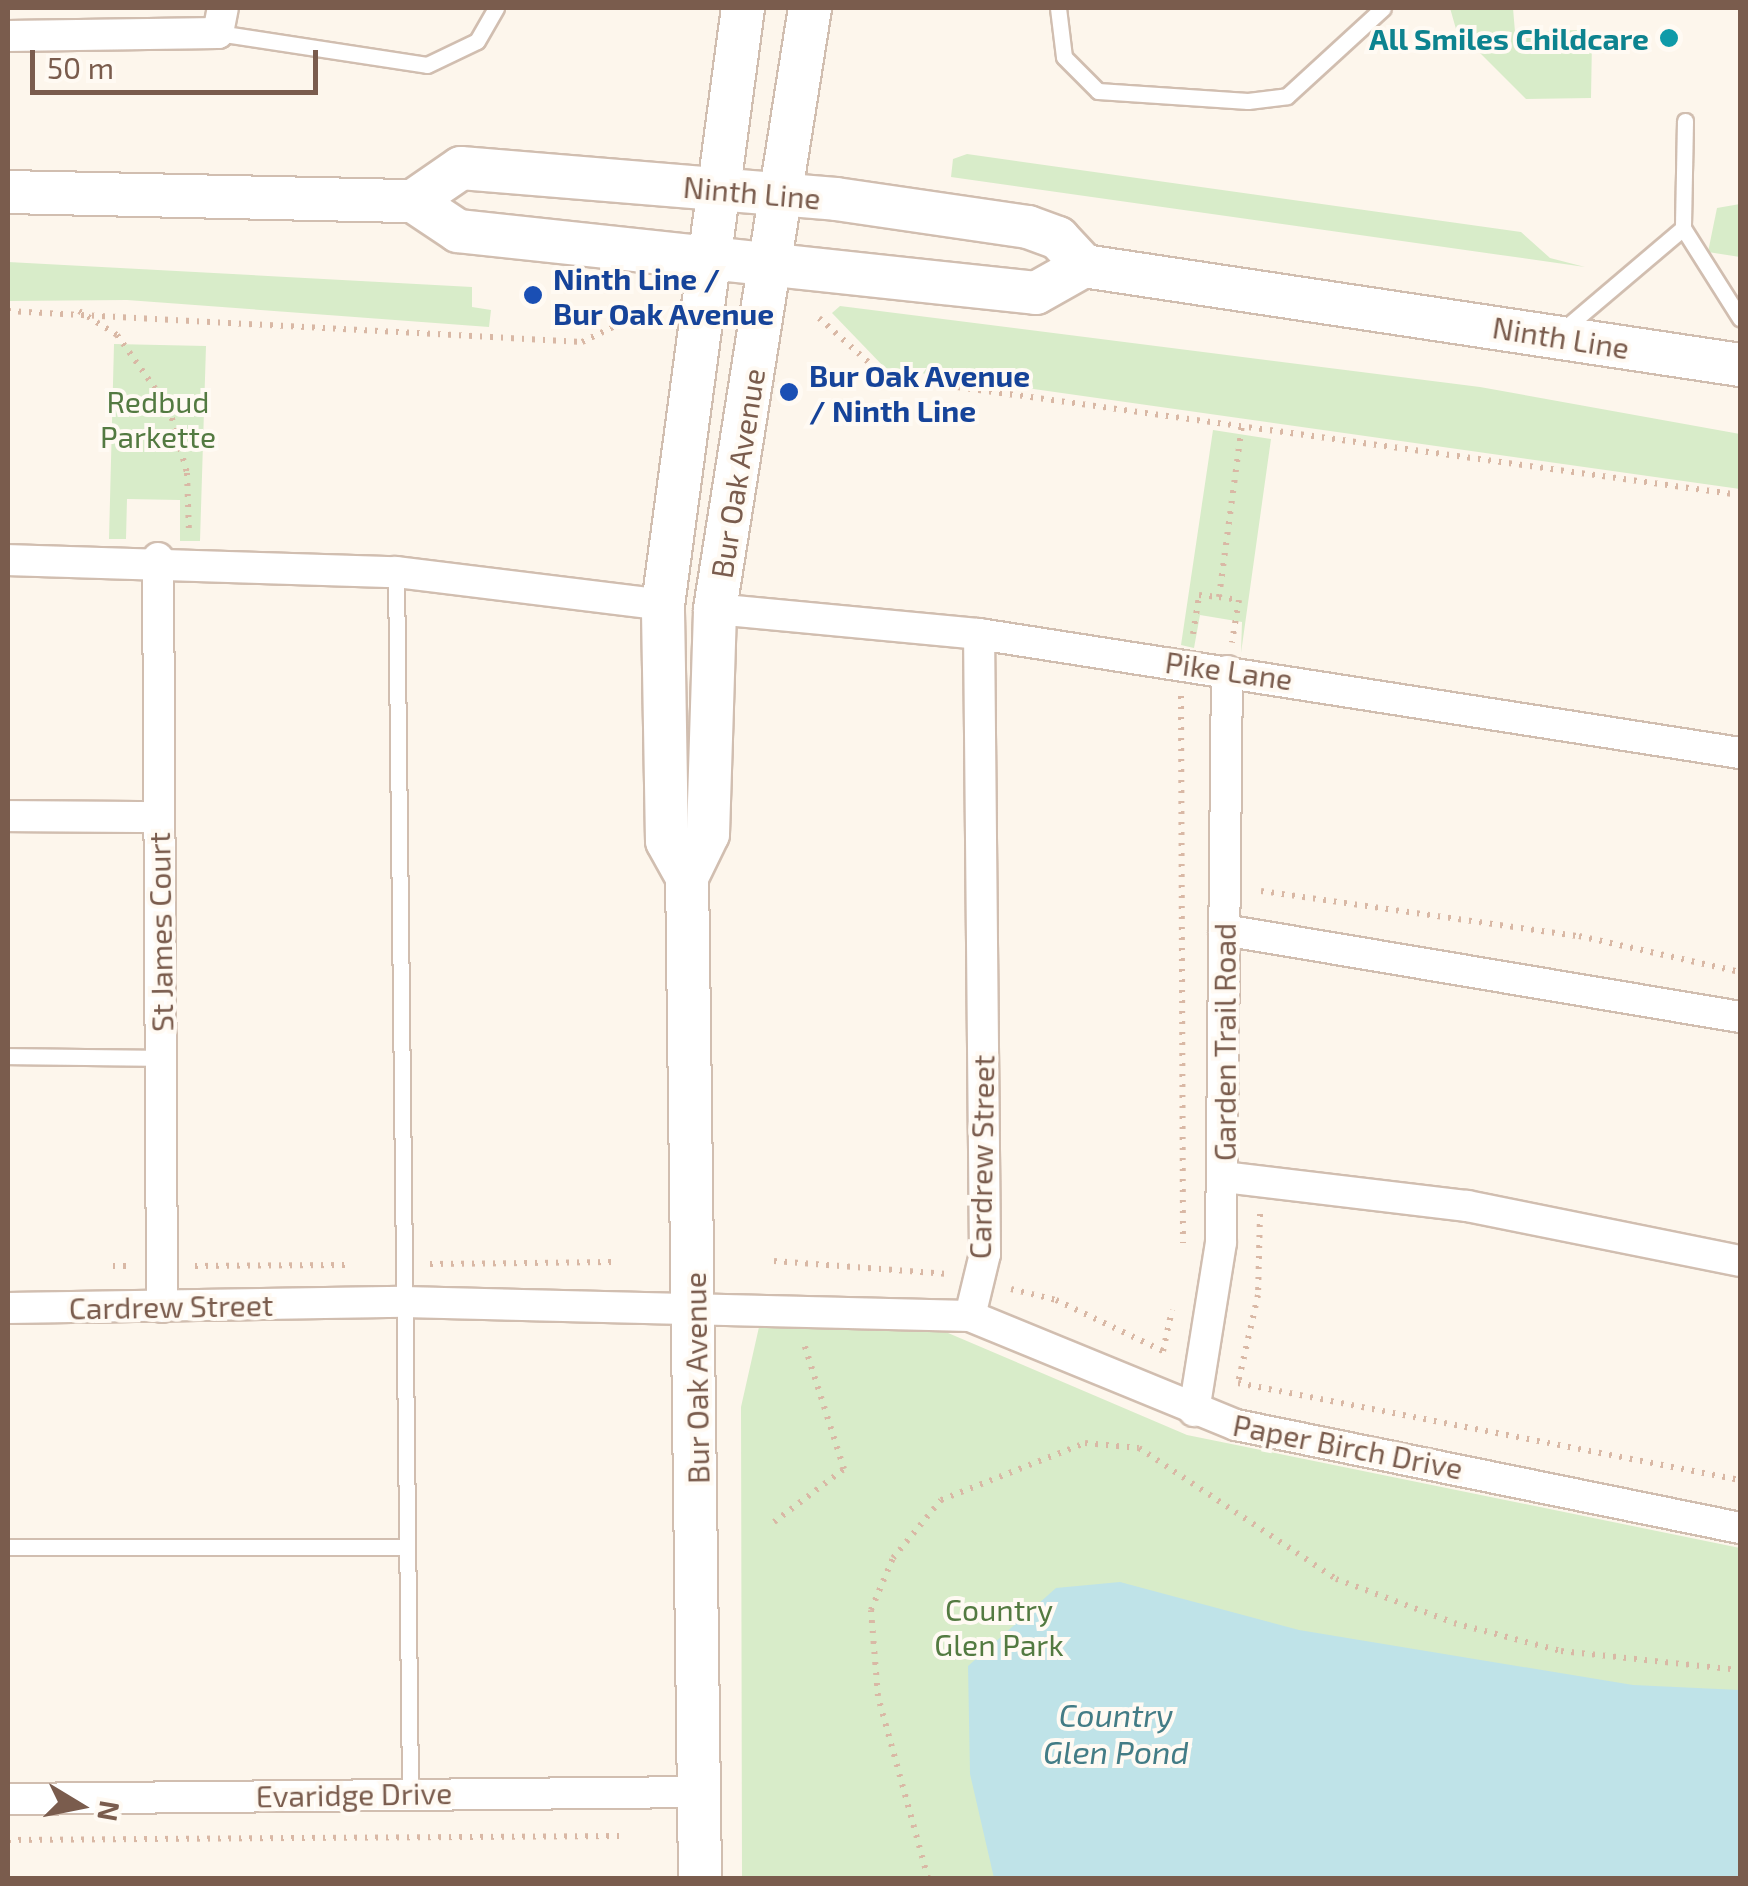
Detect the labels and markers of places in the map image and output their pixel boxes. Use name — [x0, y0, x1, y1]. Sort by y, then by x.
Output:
place label: All Smiles Childcare — [1368, 20, 1649, 56]
marker: All Smiles Childcare — [1658, 27, 1680, 49]
place label: Ninth Line / Bur Oak Avenue — [553, 260, 776, 330]
marker: Ninth Line / Bur Oak Avenue — [522, 284, 544, 306]
place label: Bur Oak Avenue / Ninth Line — [809, 357, 1032, 428]
marker: Bur Oak Avenue / Ninth Line — [778, 381, 800, 403]

